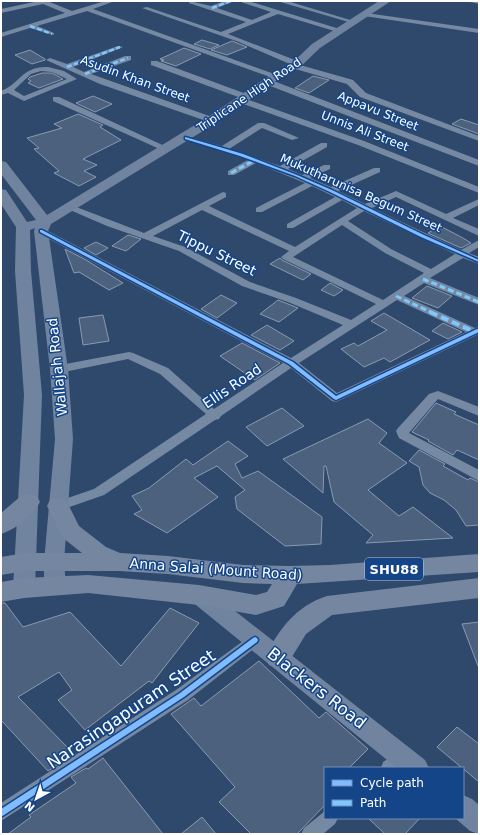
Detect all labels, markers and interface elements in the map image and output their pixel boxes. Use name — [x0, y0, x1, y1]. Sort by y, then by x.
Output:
street label: Asudin Khan Street — [79, 53, 192, 105]
street label: Triplicane High Road — [194, 55, 304, 136]
street label: Appavu Street — [336, 88, 421, 134]
street label: Unnis Ali Street — [319, 108, 411, 154]
street label: Mukutharunisa Begum Street — [278, 151, 444, 235]
street label: Tippu Street — [174, 227, 259, 279]
street label: Wallajah Road — [44, 317, 70, 417]
street label: Ellis Road — [200, 361, 264, 411]
street label: Anna Salai (Mount Road) — [129, 555, 303, 583]
road number: SHU88 — [365, 558, 423, 580]
street label: Blackers Road — [264, 643, 370, 733]
street label: Narasingapuram Street — [43, 645, 219, 773]
legend — [324, 767, 464, 819]
text: Cycle path — [360, 776, 424, 790]
north arrow — [16, 779, 56, 819]
text: Path — [360, 796, 386, 810]
text: N — [22, 798, 38, 814]

